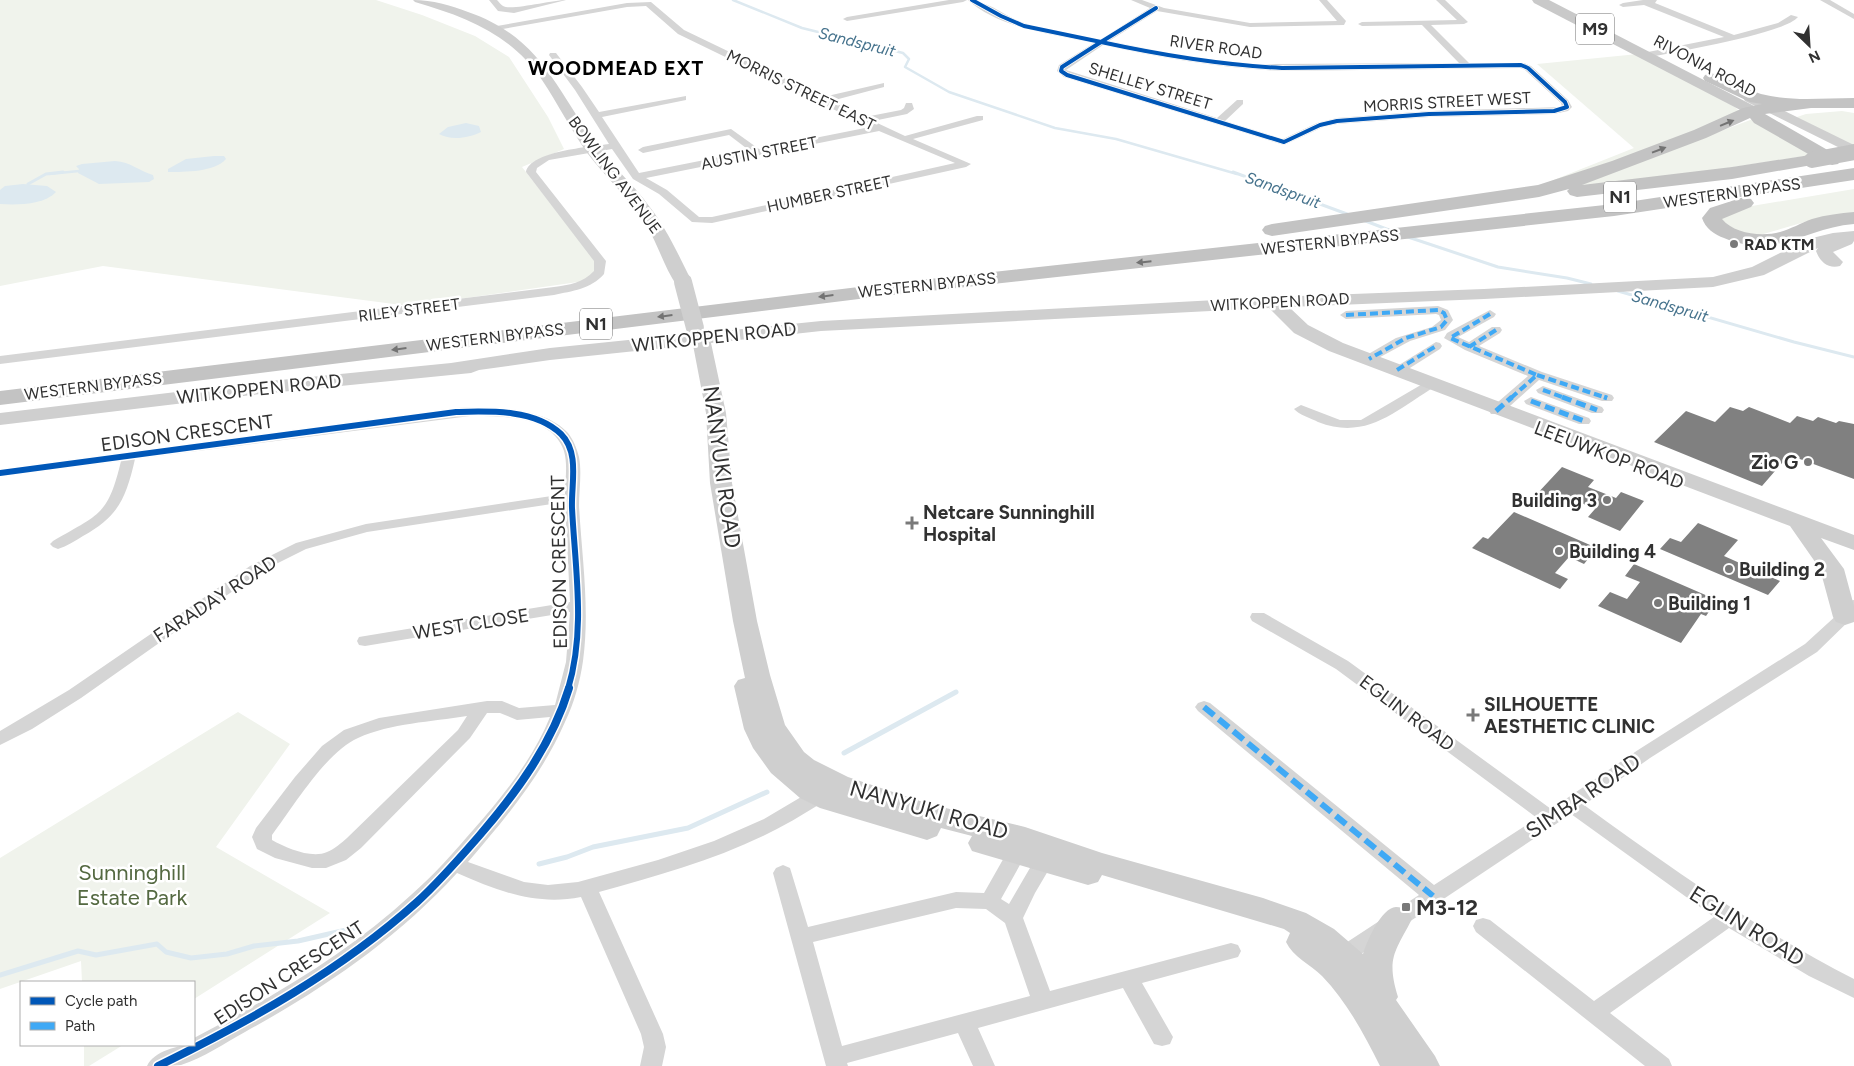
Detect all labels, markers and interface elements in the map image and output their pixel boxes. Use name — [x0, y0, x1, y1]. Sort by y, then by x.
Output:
road number: M9 — [1576, 13, 1614, 44]
north arrow — [1784, 20, 1834, 70]
water label: Sandspruit — [816, 23, 898, 61]
street label: RIVER ROAD — [1169, 31, 1263, 63]
street label: RIVONIA ROAD — [1650, 31, 1760, 101]
street label: MORRIS STREET EAST — [723, 46, 879, 134]
text: N — [1806, 46, 1823, 66]
district label: WOODMEAD EXT — [528, 56, 704, 80]
street label: SHELLEY STREET — [1086, 58, 1214, 114]
street label: MORRIS STREET WEST — [1363, 88, 1532, 116]
street label: BOWLING AVENUE — [565, 112, 665, 238]
one-way arrow — [1720, 119, 1735, 127]
street label: AUSTIN STREET — [699, 132, 819, 174]
one-way arrow — [1652, 145, 1666, 153]
water label: Sandspruit — [1243, 168, 1324, 213]
street label: HUMBER STREET — [765, 172, 893, 216]
street label: WESTERN BYPASS — [1662, 174, 1802, 212]
road number: N1 — [1604, 182, 1636, 212]
street label: WESTERN BYPASS — [1260, 225, 1400, 259]
place label: RAD KTM — [1744, 235, 1815, 254]
marker: RAD KTM — [1728, 238, 1740, 250]
one-way arrow — [1136, 258, 1152, 266]
street label: WESTERN BYPASS — [857, 268, 997, 302]
water label: Sandspruit — [1629, 286, 1711, 326]
street label: WITKOPPEN ROAD — [1210, 289, 1350, 315]
one-way arrow — [818, 293, 834, 301]
street label: RILEY STREET — [357, 294, 461, 326]
road number: N1 — [580, 308, 612, 339]
one-way arrow — [656, 312, 672, 320]
street label: WITKOPPEN ROAD — [631, 317, 797, 357]
street label: WESTERN BYPASS — [425, 319, 565, 355]
one-way arrow — [391, 345, 407, 353]
street label: WESTERN BYPASS — [23, 368, 163, 404]
street label: WITKOPPEN ROAD — [176, 369, 342, 409]
street label: NANYUKI ROAD — [697, 384, 747, 550]
street label: EDISON CRESCENT — [99, 409, 275, 456]
street label: LEEUWKOP ROAD — [1531, 416, 1687, 494]
place label: Zio G — [1751, 451, 1798, 474]
marker: Zio G — [1802, 456, 1814, 468]
street label: EDISON CRESCENT — [546, 474, 572, 649]
place label: Building 3 — [1511, 489, 1597, 512]
marker: Building 3 — [1601, 494, 1613, 506]
place label: Netcare Sunninghill Hospital — [923, 501, 1095, 546]
marker: Netcare Sunninghill Hospital — [905, 516, 919, 530]
place label: Building 4 — [1569, 540, 1656, 563]
marker: Building 4 — [1553, 545, 1565, 557]
street label: FARADAY ROAD — [149, 551, 281, 647]
place label: Building 2 — [1739, 558, 1825, 581]
marker: Building 2 — [1723, 563, 1735, 575]
place label: Building 1 — [1668, 592, 1751, 615]
marker: Building 1 — [1652, 597, 1664, 609]
street label: WEST CLOSE — [411, 603, 531, 645]
street label: EGLIN ROAD — [1355, 670, 1459, 756]
place label: SILHOUETTE AESTHETIC CLINIC — [1484, 693, 1655, 738]
marker: SILHOUETTE AESTHETIC CLINIC — [1466, 708, 1480, 722]
street label: SIMBA ROAD — [1520, 748, 1646, 844]
street label: NANYUKI ROAD — [847, 774, 1011, 846]
park label: Sunninghill Estate Park — [77, 859, 187, 911]
street label: EGLIN ROAD — [1685, 880, 1809, 972]
place label: M3-12 — [1416, 894, 1478, 921]
marker: M3-12 — [1400, 901, 1412, 913]
street label: EDISON CRESCENT — [210, 916, 369, 1030]
legend — [20, 981, 195, 1046]
text: Cycle path — [65, 992, 137, 1010]
text: Path — [65, 1017, 95, 1035]

